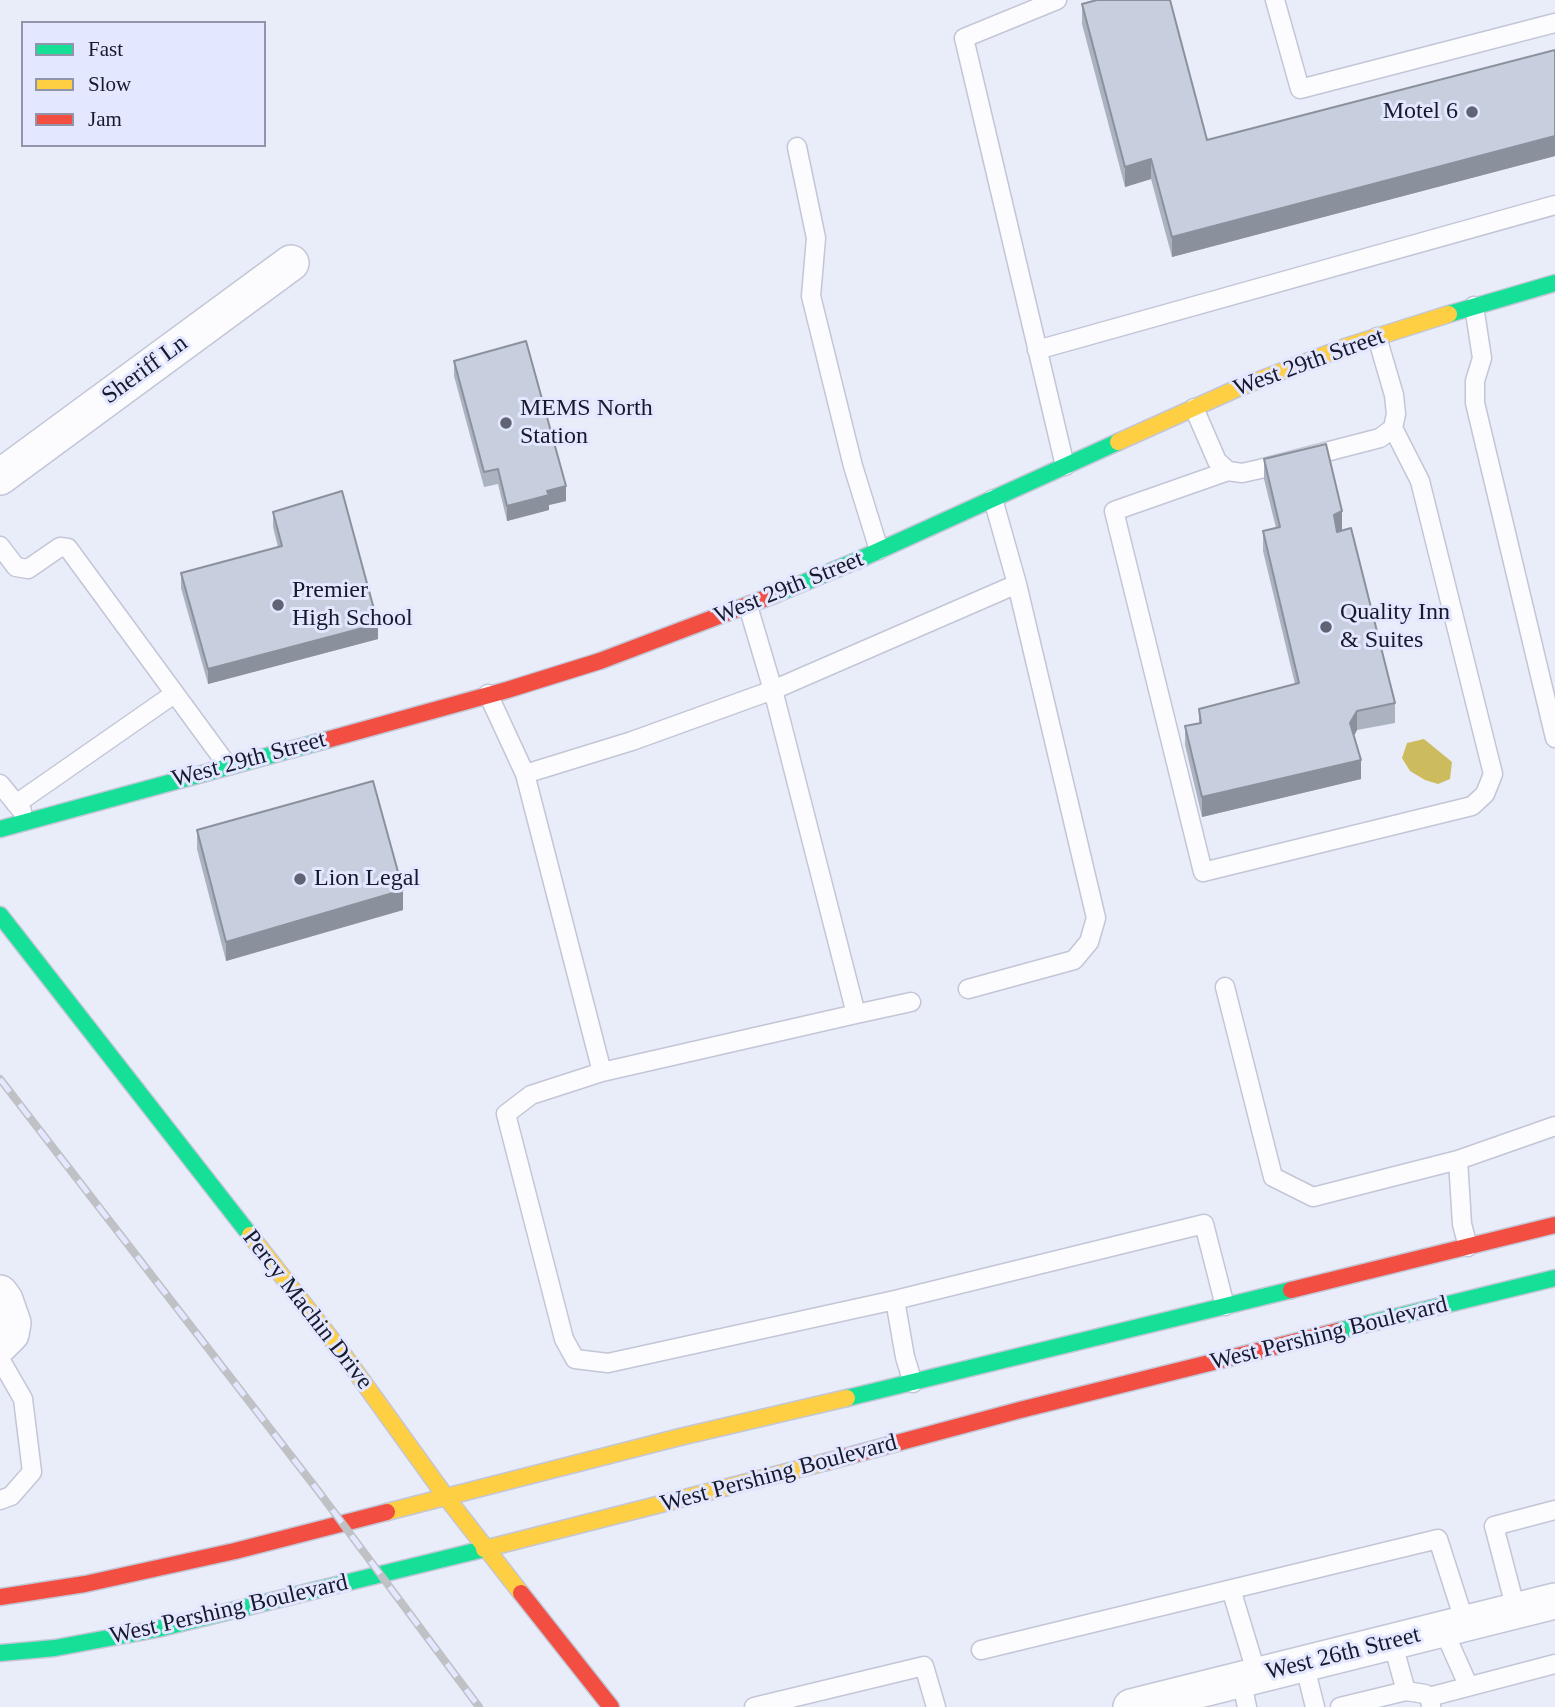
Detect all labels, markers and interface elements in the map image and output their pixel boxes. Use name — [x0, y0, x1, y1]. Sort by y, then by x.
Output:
legend — [21, 21, 266, 147]
text: Fast — [88, 37, 123, 61]
text: Slow — [88, 72, 131, 96]
place label: Motel 6 — [1383, 98, 1458, 126]
marker: Motel 6 — [1464, 104, 1480, 120]
text: Jam — [88, 107, 122, 131]
street label: West 29th Street — [1230, 322, 1388, 404]
street label: Sheriff Ln — [97, 329, 193, 411]
place label: MEMS North Station — [520, 395, 653, 451]
marker: MEMS North Station — [498, 415, 514, 431]
street label: West 29th Street — [710, 545, 868, 631]
place label: Premier High School — [292, 577, 413, 633]
marker: Premier High School — [270, 597, 286, 613]
place label: Quality Inn & Suites — [1340, 599, 1450, 655]
marker: Quality Inn & Suites — [1318, 619, 1334, 635]
street label: West 29th Street — [169, 726, 329, 794]
place label: Lion Legal — [314, 865, 420, 893]
marker: Lion Legal — [292, 871, 308, 887]
street label: Percy Machin Drive — [236, 1224, 378, 1396]
street label: West Pershing Boulevard — [1207, 1291, 1451, 1377]
street label: West Pershing Boulevard — [658, 1429, 900, 1519]
street label: West Pershing Boulevard — [107, 1569, 351, 1651]
street label: West 26th Street — [1263, 1621, 1423, 1687]

